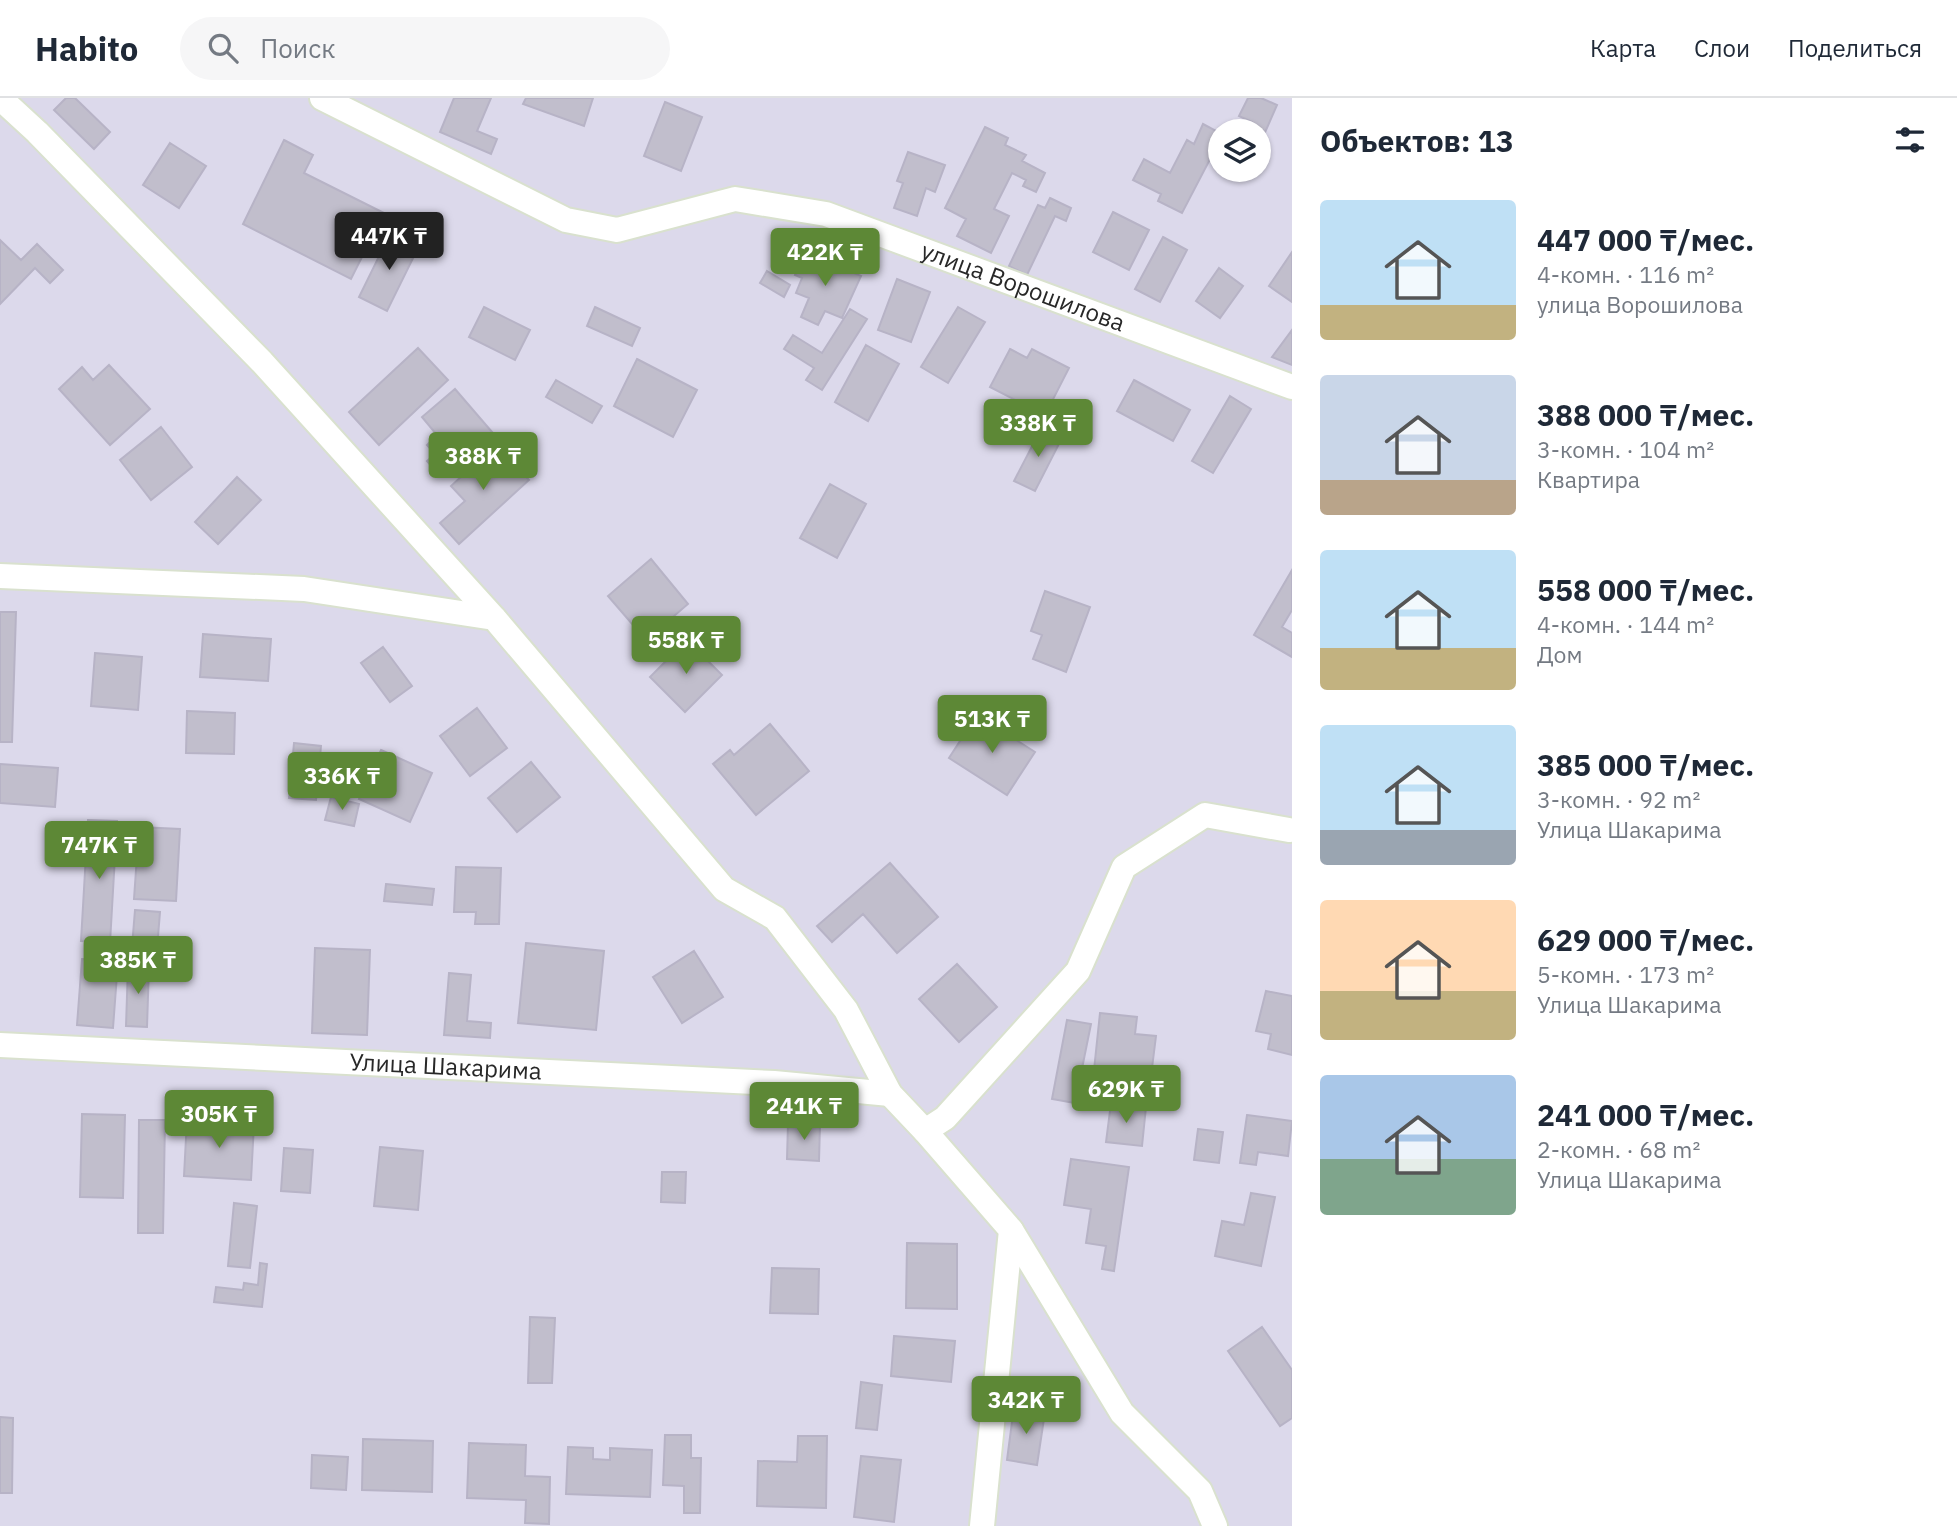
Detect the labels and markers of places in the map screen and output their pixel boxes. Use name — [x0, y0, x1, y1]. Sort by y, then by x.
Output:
pin: 447K ₸ — [332, 212, 446, 272]
pin: 422K ₸ — [768, 228, 882, 288]
pin: 338K ₸ — [981, 400, 1095, 459]
pin: 388K ₸ — [426, 432, 540, 492]
pin: 558K ₸ — [629, 616, 743, 676]
pin: 513K ₸ — [935, 696, 1049, 755]
pin: 336K ₸ — [285, 752, 399, 812]
pin: 747K ₸ — [42, 822, 156, 881]
pin: 385K ₸ — [81, 936, 195, 996]
pin: 629K ₸ — [1069, 1066, 1183, 1125]
pin: 241K ₸ — [747, 1082, 861, 1142]
pin: 305K ₸ — [162, 1090, 276, 1150]
pin: 342K ₸ — [969, 1376, 1083, 1436]

